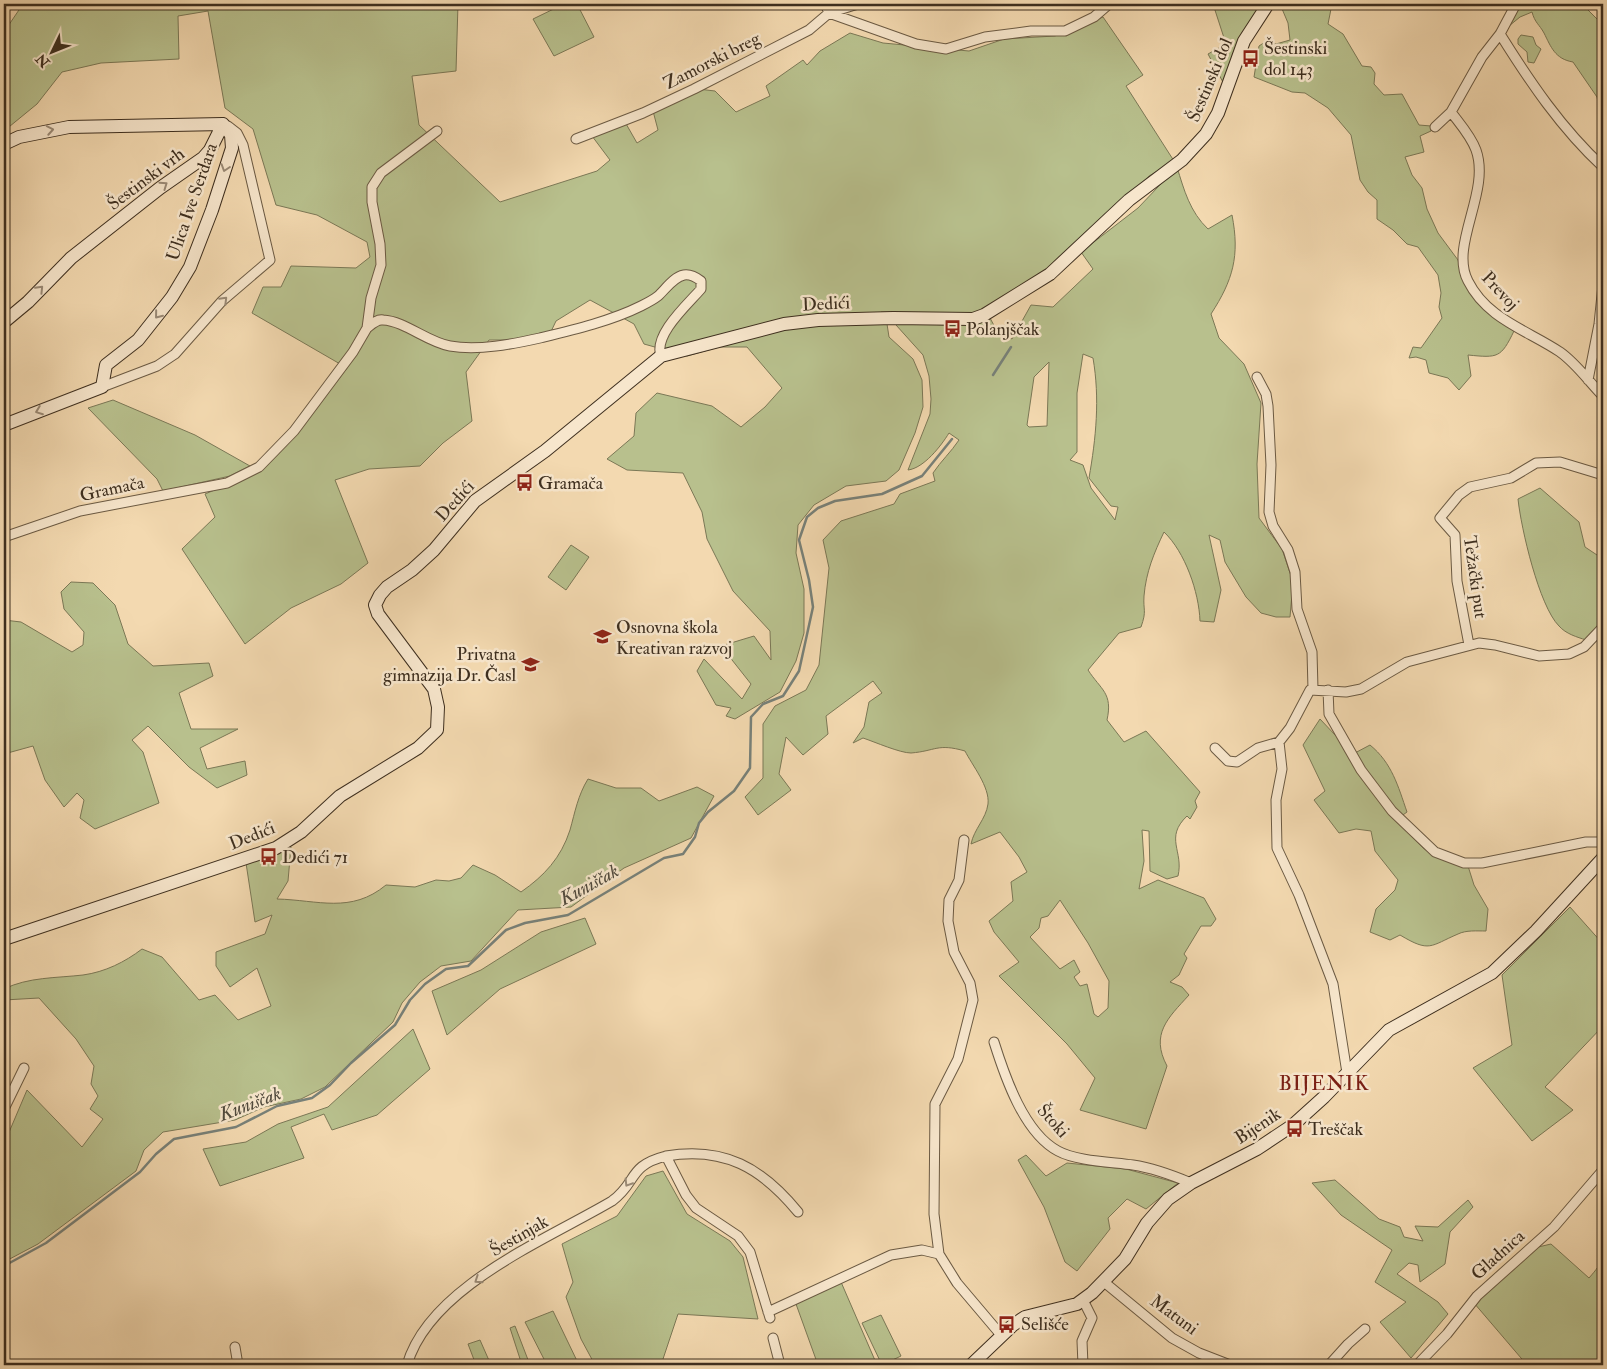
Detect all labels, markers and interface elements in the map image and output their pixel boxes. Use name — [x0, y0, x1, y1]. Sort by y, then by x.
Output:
street label: Zamorski breg — [660, 26, 765, 95]
north arrow — [28, 28, 78, 78]
street label: Šestinski dol — [1181, 34, 1238, 125]
place label: Šestinski dol 143 — [1264, 36, 1327, 81]
bus stop icon: Šestinski dol 143 — [1240, 48, 1260, 68]
text: N — [32, 50, 54, 72]
one-way arrow — [46, 125, 54, 136]
street label: Ulica Ive Serdara — [161, 139, 223, 264]
street label: Šestinski vrh — [102, 141, 190, 216]
one-way arrow — [221, 164, 231, 172]
one-way arrow — [159, 182, 168, 191]
street label: Prevoj — [1476, 267, 1524, 315]
one-way arrow — [34, 286, 43, 295]
street label: Dedići — [802, 291, 851, 317]
one-way arrow — [219, 297, 228, 306]
one-way arrow — [154, 309, 163, 318]
place label: Polanjščak — [966, 318, 1040, 341]
bus stop icon: Polanjščak — [942, 319, 962, 339]
one-way arrow — [35, 405, 44, 416]
street label: Gramača — [78, 471, 147, 507]
place label: Gramača — [538, 472, 604, 495]
bus stop icon: Gramača — [514, 473, 534, 493]
street label: Dedići — [430, 475, 480, 526]
street label: Težački put — [1458, 534, 1492, 620]
place label: Osnovna škola Kreativan razvoj — [616, 616, 732, 660]
school or university icon: Osnovna škola Kreativan razvoj — [592, 627, 612, 647]
place label: Privatna gimnazija Dr. Časl — [383, 643, 517, 687]
school or university icon: Privatna gimnazija Dr. Časl — [520, 654, 540, 674]
street label: Dedići — [226, 816, 279, 856]
place label: Dedići 71 — [282, 846, 348, 869]
bus stop icon: Dedići 71 — [258, 847, 278, 867]
water label: Kuniščak — [554, 859, 623, 912]
district label: BIJENIK — [1279, 1071, 1369, 1096]
water label: Kuniščak — [215, 1081, 284, 1127]
street label: Štoki — [1032, 1099, 1075, 1143]
street label: Bijenik — [1230, 1102, 1286, 1149]
place label: Treščak — [1308, 1118, 1363, 1141]
bus stop icon: Treščak — [1284, 1119, 1304, 1139]
one-way arrow — [625, 1178, 634, 1187]
street label: Šestinjak — [485, 1209, 553, 1262]
street label: Gladnica — [1466, 1224, 1530, 1285]
one-way arrow — [474, 1274, 484, 1283]
street label: Matuni — [1145, 1290, 1203, 1340]
place label: Selišće — [1021, 1313, 1069, 1336]
bus stop icon: Selišće — [997, 1314, 1017, 1334]

